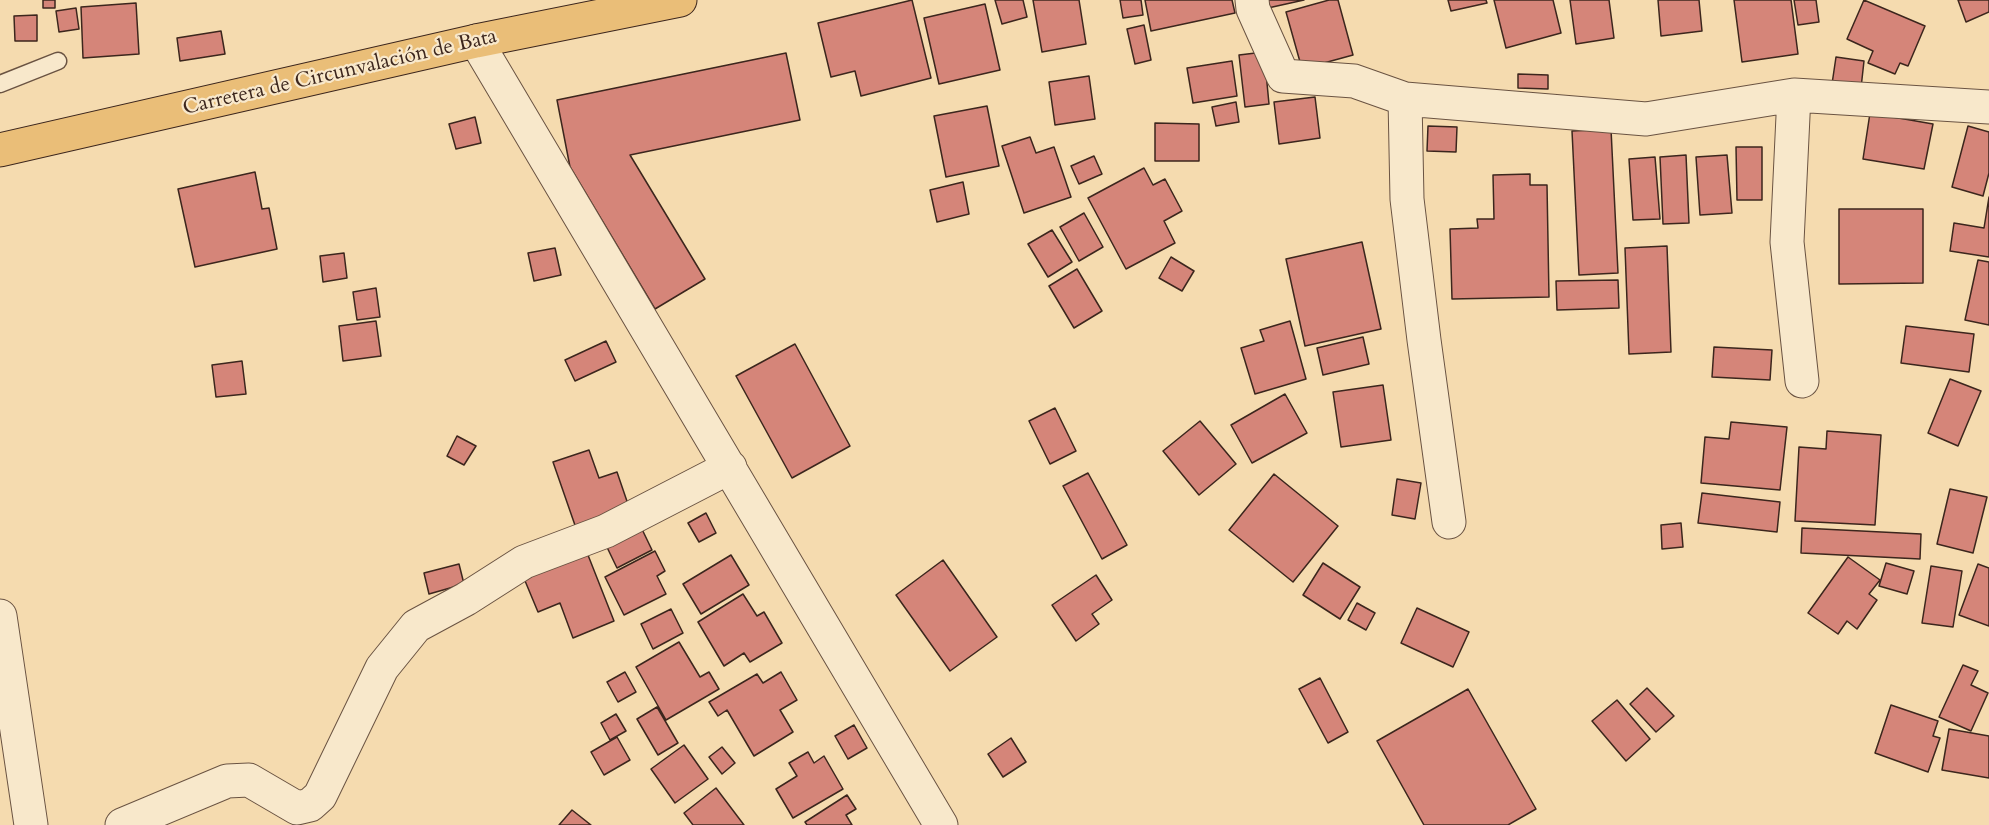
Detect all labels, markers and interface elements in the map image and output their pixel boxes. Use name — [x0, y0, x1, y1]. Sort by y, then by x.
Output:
street label: Carretera de Circunvalación de Bata — [181, 25, 499, 121]

